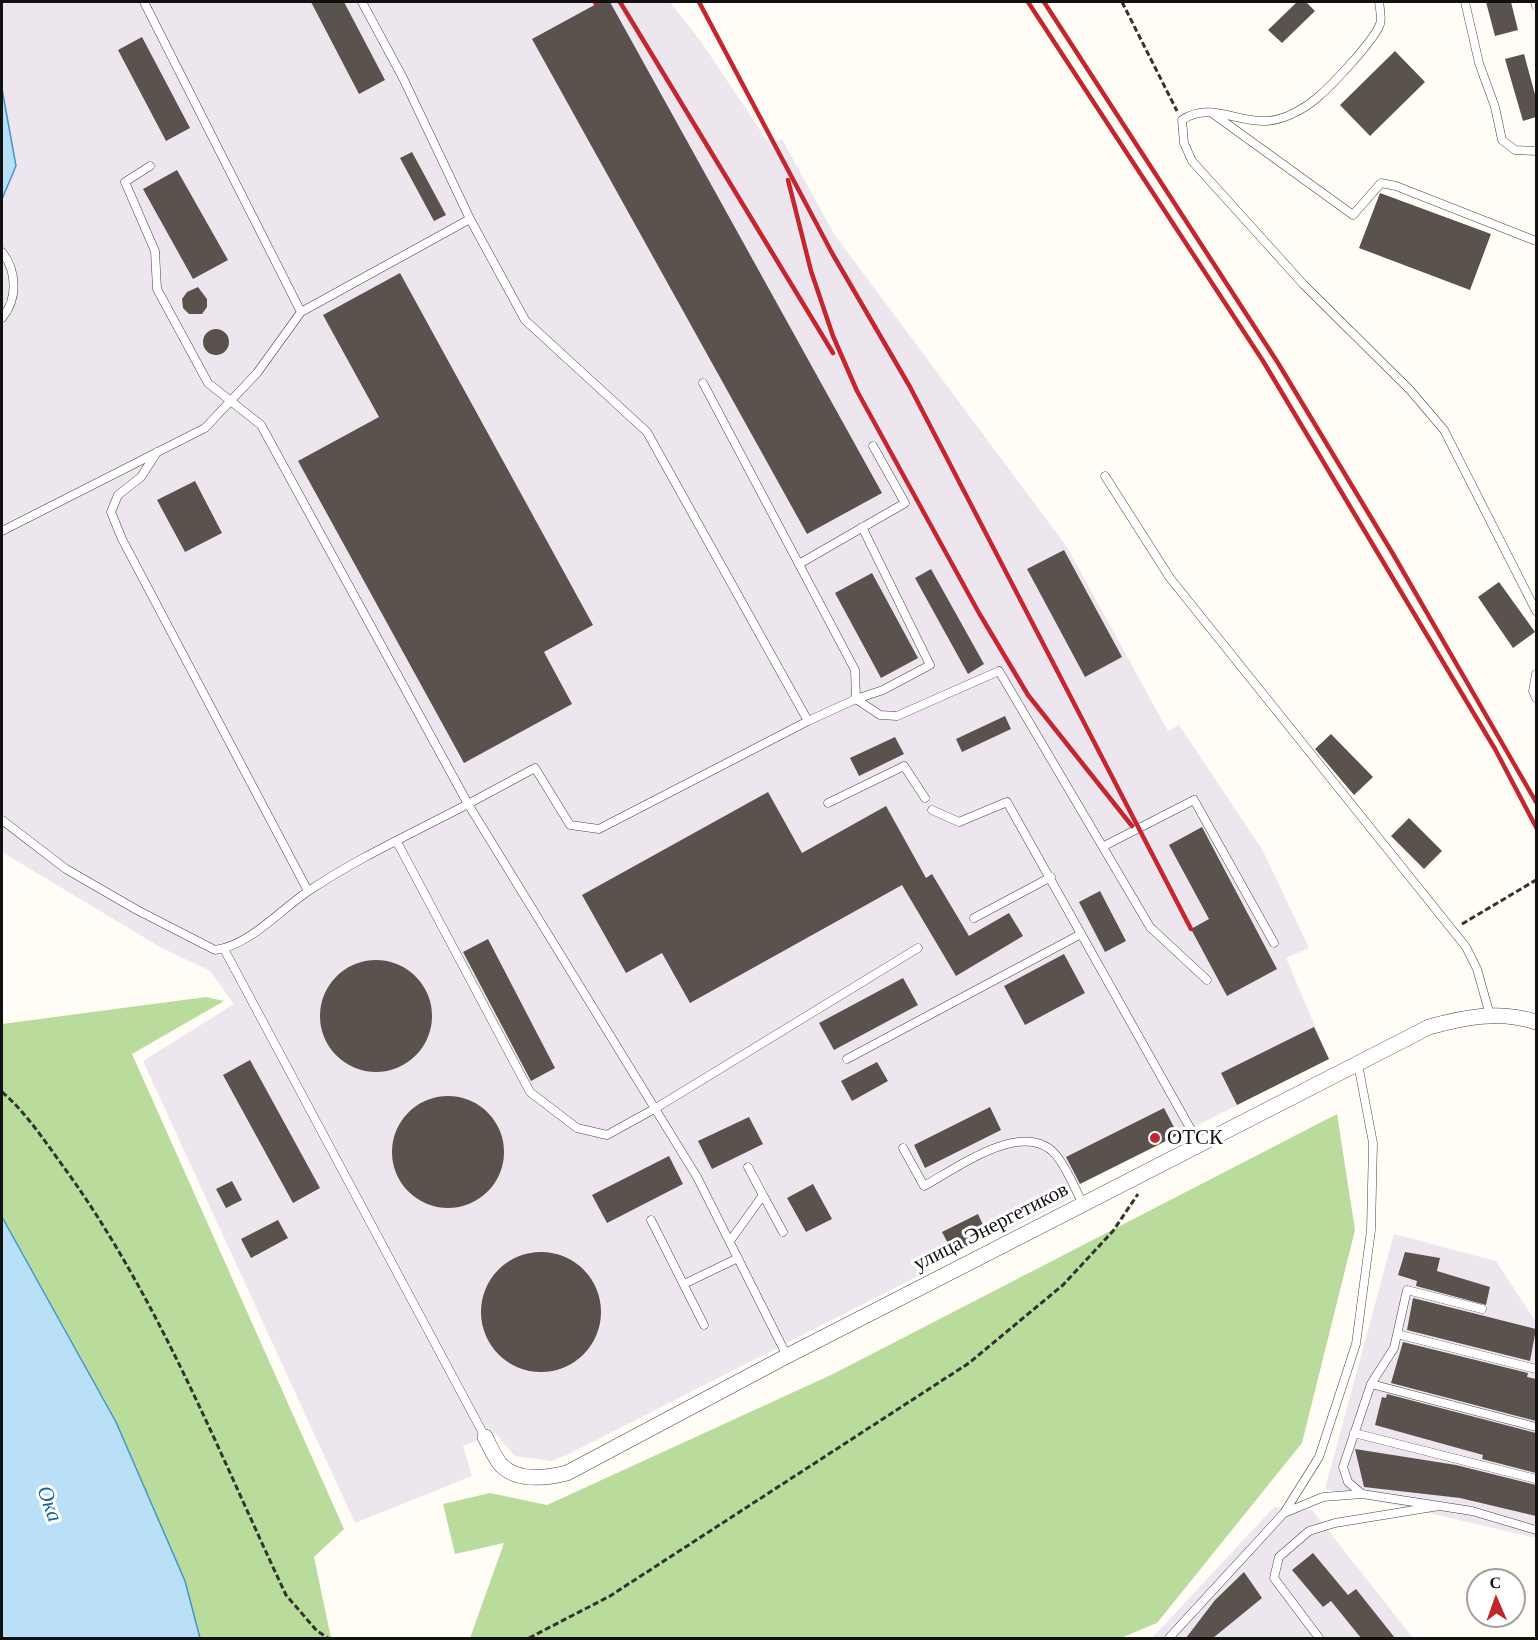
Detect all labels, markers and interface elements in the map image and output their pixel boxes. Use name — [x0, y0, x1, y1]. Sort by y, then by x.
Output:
place label: ОТСК — [1167, 1125, 1223, 1151]
marker: ОТСК — [1148, 1131, 1162, 1145]
street label: улица Энергетиков — [909, 1177, 1073, 1277]
water label: Ока — [30, 1482, 68, 1526]
north arrow — [1466, 1568, 1526, 1628]
text: С — [1489, 1572, 1502, 1592]

